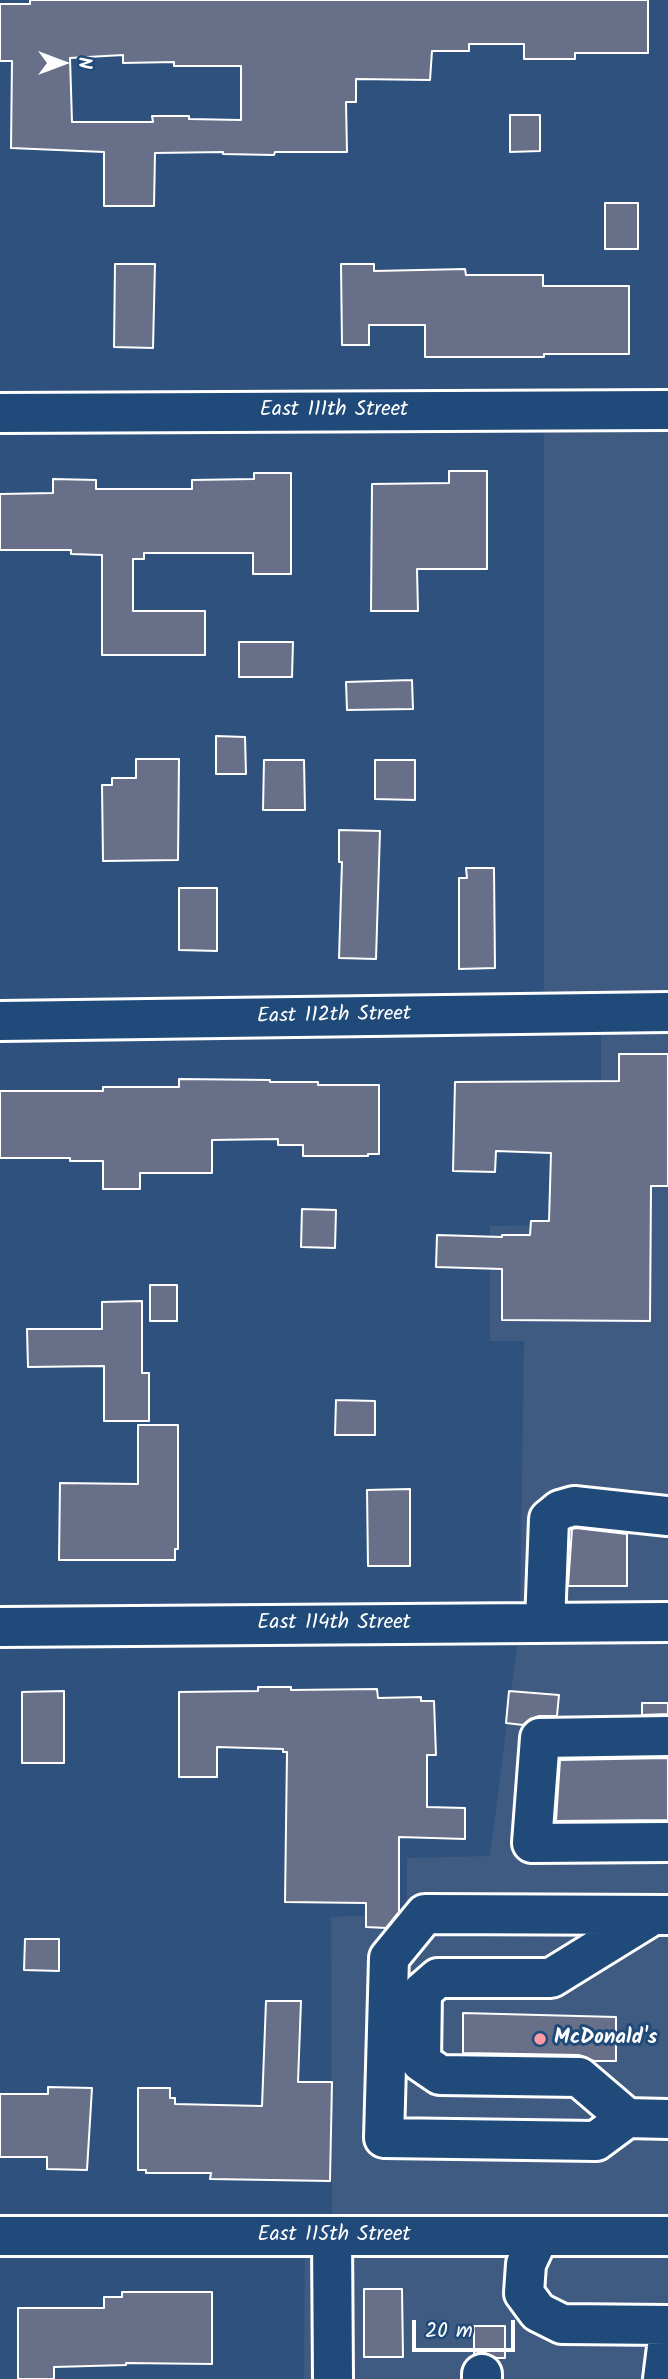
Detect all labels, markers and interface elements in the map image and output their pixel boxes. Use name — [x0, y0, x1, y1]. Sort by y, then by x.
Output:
north arrow — [28, 28, 98, 98]
text: N — [69, 57, 99, 69]
street label: East 111th Street — [260, 398, 408, 424]
street label: East 112th Street — [257, 1003, 411, 1031]
street label: East 114th Street — [257, 1611, 411, 1637]
place label: McDonald's — [554, 2026, 657, 2052]
marker: McDonald's — [532, 2031, 548, 2047]
street label: East 115th Street — [257, 2223, 411, 2249]
scale bar — [416, 2306, 519, 2350]
text: 20 m — [425, 2315, 473, 2348]

